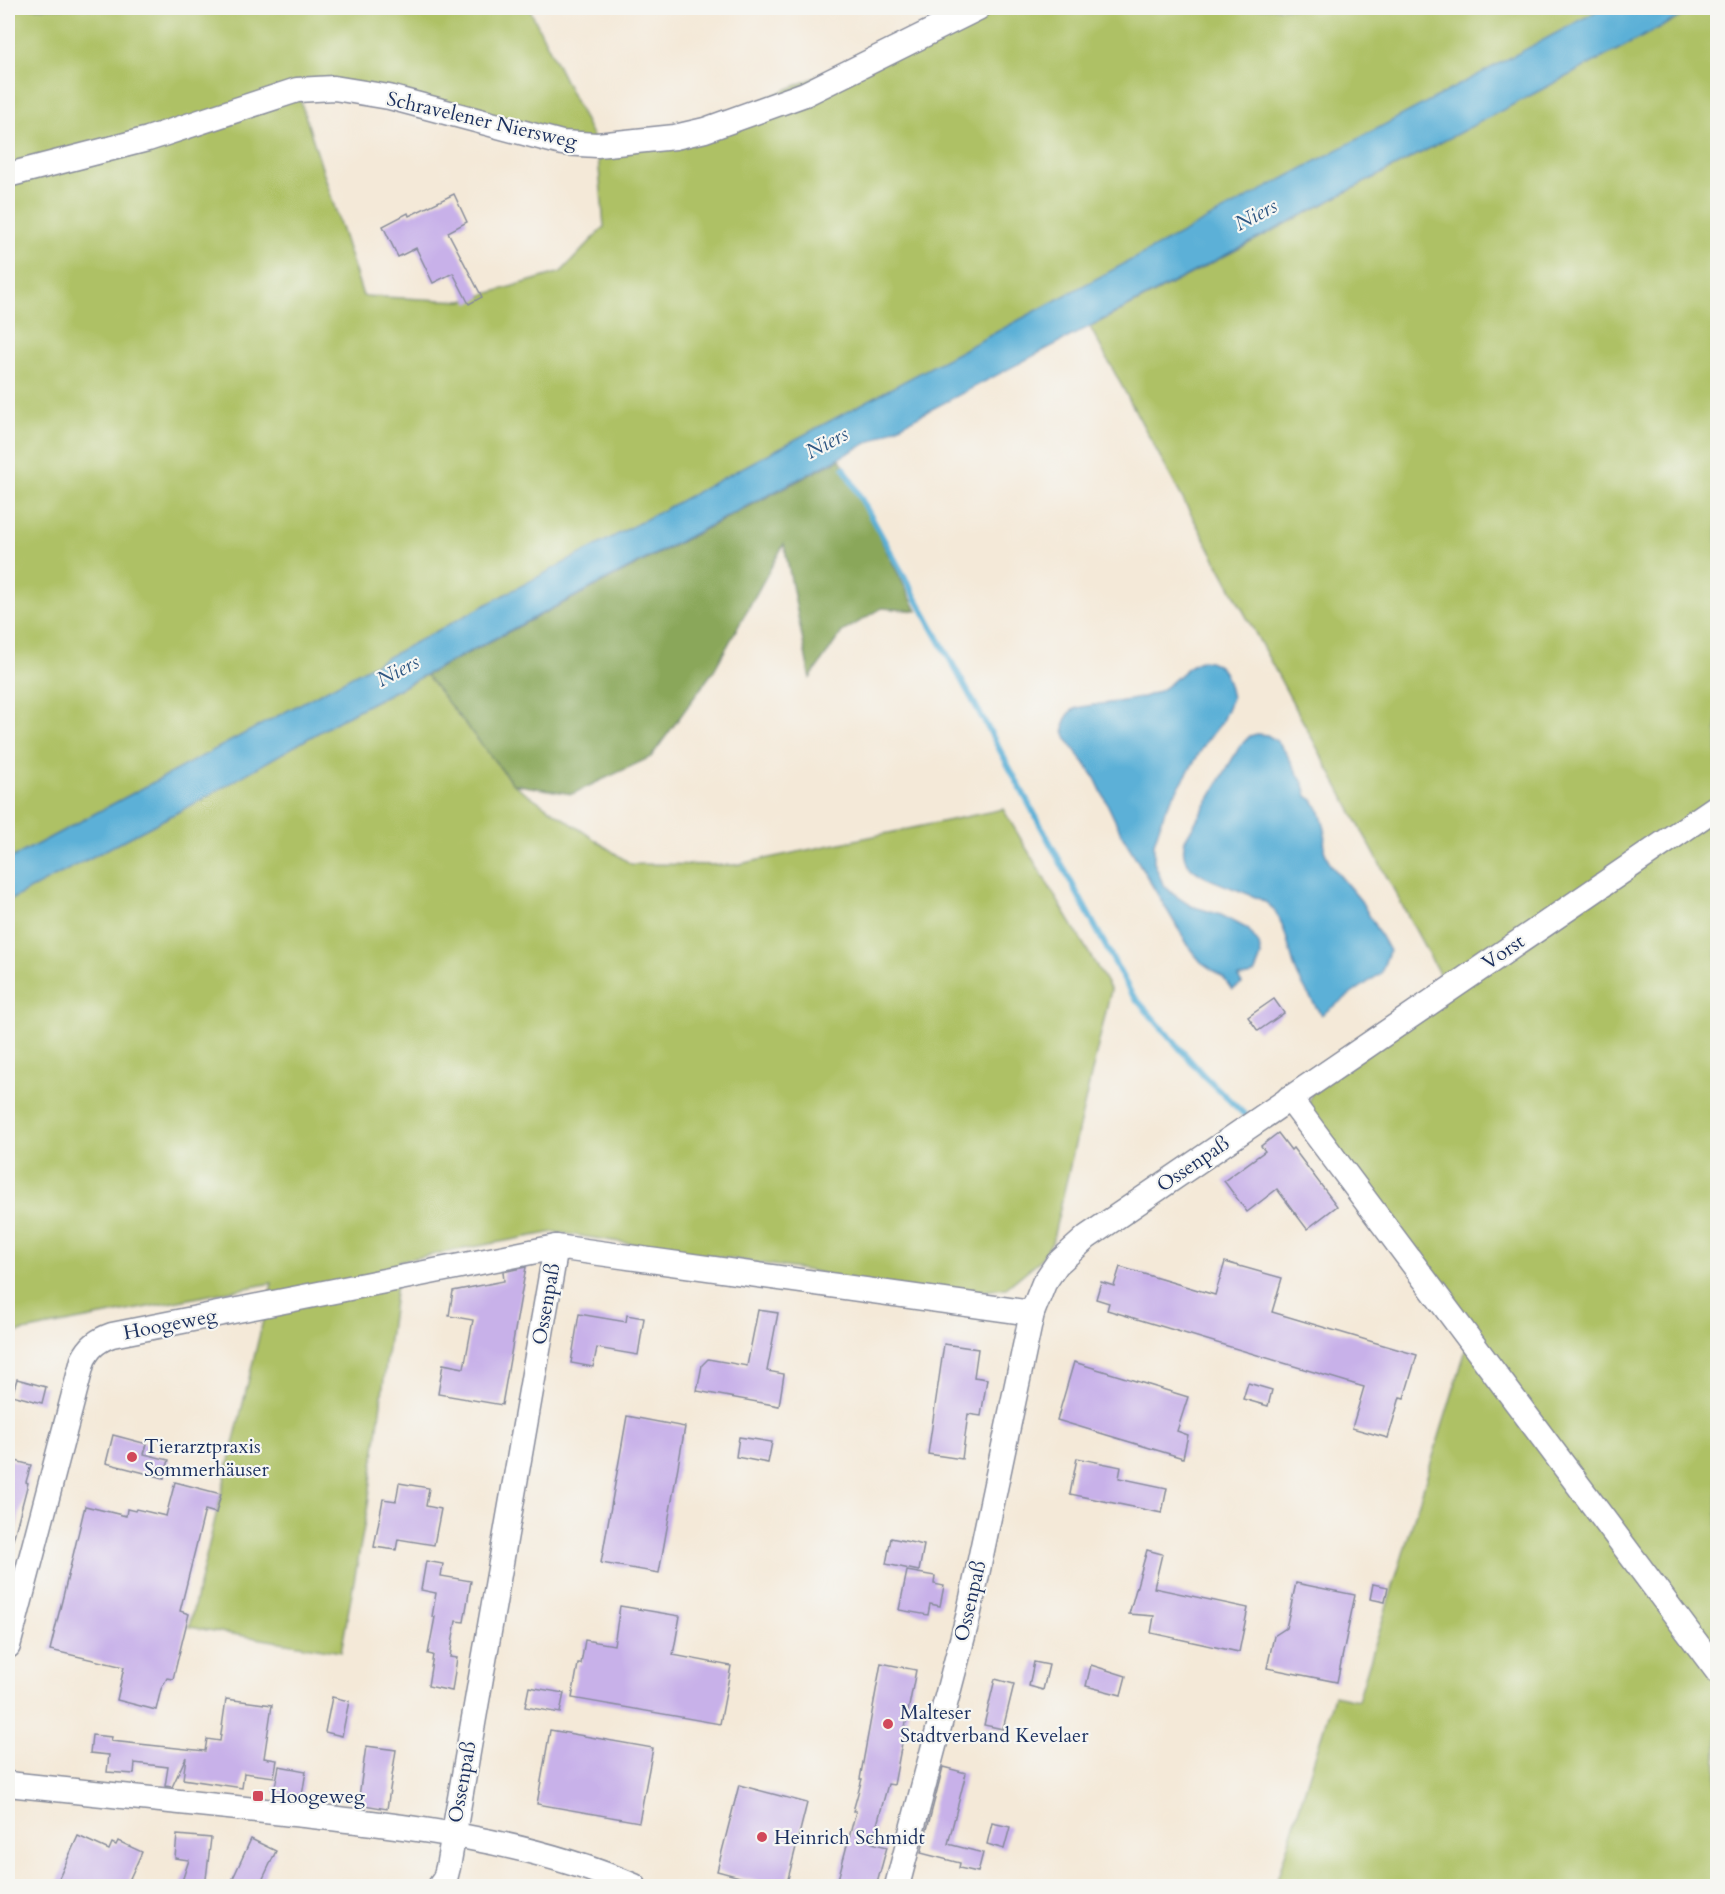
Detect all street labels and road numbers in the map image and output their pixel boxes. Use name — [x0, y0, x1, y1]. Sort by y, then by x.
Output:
street label: Schravelener Niersweg — [384, 85, 581, 155]
street label: Vorst — [1476, 928, 1530, 976]
street label: Ossenpaß — [1151, 1130, 1235, 1198]
street label: Ossenpaß — [526, 1261, 566, 1347]
street label: Hoogeweg — [121, 1302, 220, 1346]
street label: Ossenpaß — [948, 1558, 992, 1644]
street label: Ossenpaß — [442, 1739, 482, 1825]

